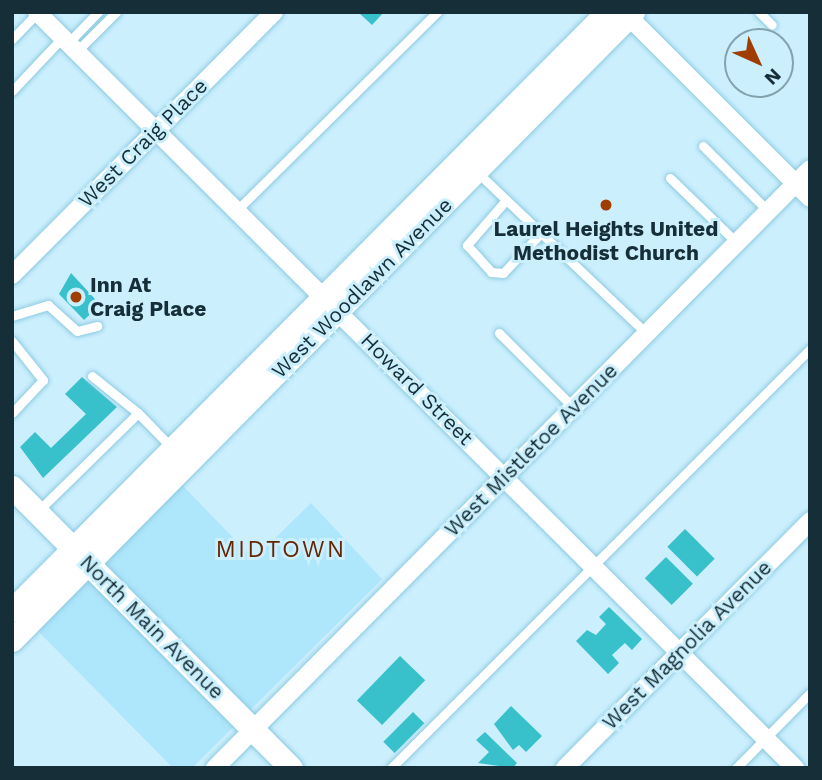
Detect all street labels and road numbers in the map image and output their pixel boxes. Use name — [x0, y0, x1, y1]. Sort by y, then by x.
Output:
street label: West Craig Place — [73, 73, 213, 213]
street label: West Woodlawn Avenue — [266, 192, 458, 384]
street label: Howard Street — [356, 328, 478, 450]
street label: West Mistletoe Avenue — [439, 358, 623, 542]
street label: North Main Avenue — [74, 549, 230, 705]
street label: West Magnolia Avenue — [597, 555, 777, 735]

